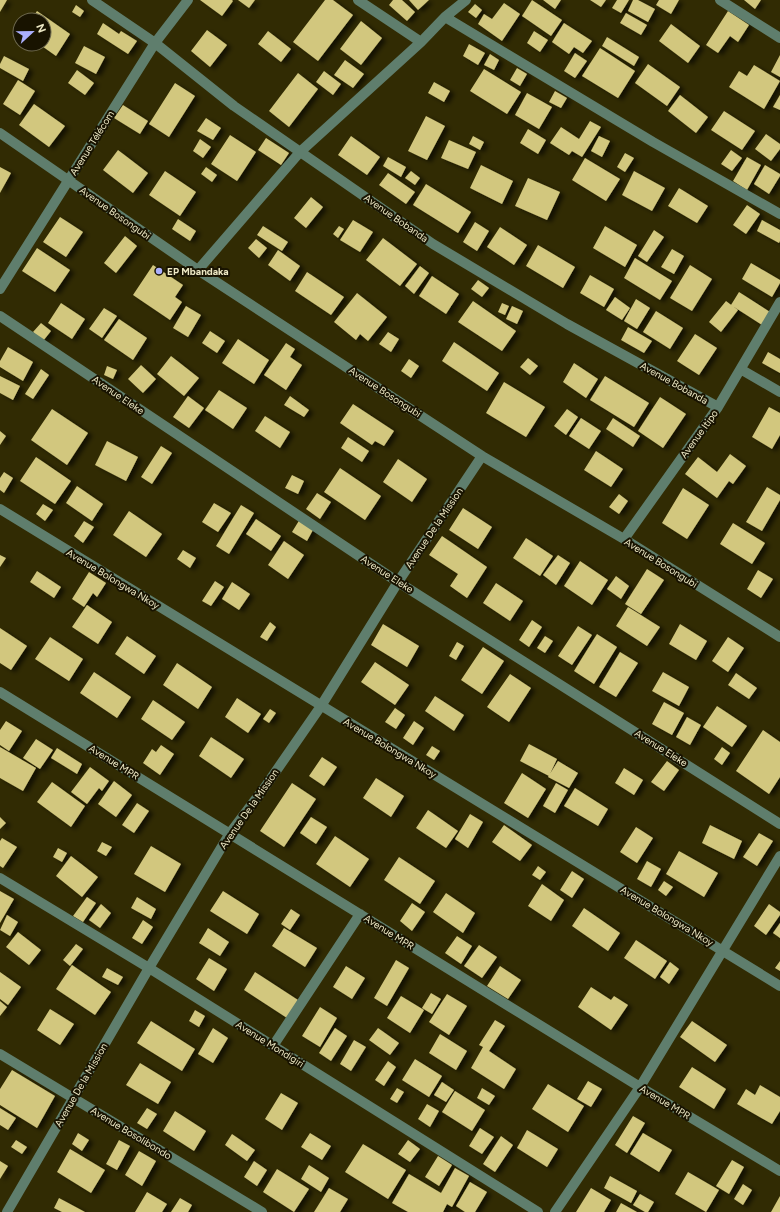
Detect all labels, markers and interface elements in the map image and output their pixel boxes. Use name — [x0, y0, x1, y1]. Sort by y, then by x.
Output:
north arrow — [12, 12, 52, 52]
text: N — [33, 22, 48, 35]
street label: Avenue Télécom — [67, 108, 117, 178]
street label: Avenue Bosongubi — [77, 184, 153, 242]
street label: Avenue Bobanda — [361, 191, 431, 245]
place label: EP Mbandaka — [167, 265, 229, 278]
marker: EP Mbandaka — [154, 266, 164, 276]
street label: Avenue Bobanda — [638, 359, 710, 407]
street label: Avenue Bosongubi — [346, 364, 424, 420]
street label: Avenue Eleke — [89, 373, 147, 417]
street label: Avenue Itipo — [677, 407, 721, 461]
street label: Avenue De la Mission — [402, 485, 466, 571]
street label: Avenue Bosongubi — [622, 535, 700, 591]
street label: Avenue Bolongwa Nkoy — [64, 546, 163, 612]
street label: Avenue Eleke — [358, 552, 416, 596]
street label: Avenue Bolongwa Nkoy — [341, 715, 440, 781]
street label: Avenue Eleke — [632, 727, 690, 770]
street label: Avenue MPR — [86, 741, 142, 783]
street label: Avenue De la Mission — [217, 766, 282, 852]
street label: Avenue Bolongwa Nkoy — [618, 883, 717, 949]
street label: Avenue MPR — [361, 911, 417, 953]
street label: Avenue Mondigiri — [233, 1018, 307, 1070]
street label: Avenue De la Mission — [52, 1040, 111, 1129]
street label: Avenue MPR — [637, 1082, 693, 1122]
street label: Avenue Bosolibondo — [88, 1104, 174, 1162]

